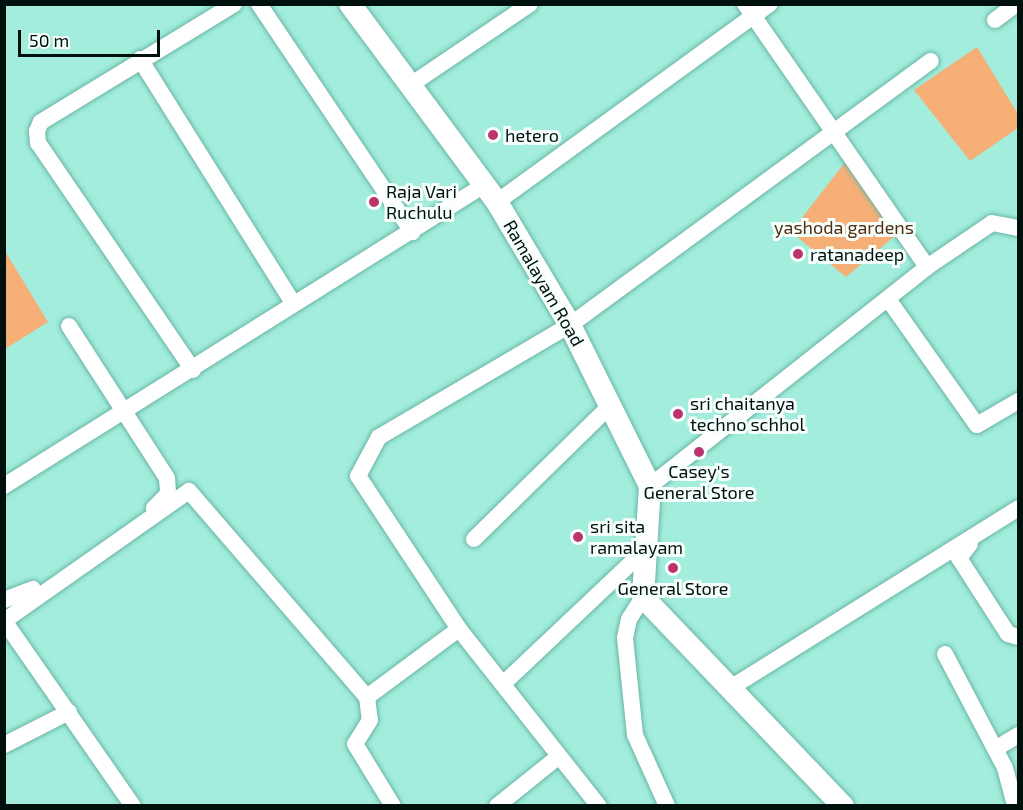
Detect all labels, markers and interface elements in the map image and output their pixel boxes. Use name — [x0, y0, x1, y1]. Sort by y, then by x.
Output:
scale bar — [21, 18, 164, 56]
text: 50 m — [29, 29, 69, 51]
place label: hetero — [505, 124, 559, 146]
marker: hetero — [486, 128, 500, 142]
place label: Raja Vari Ruchulu — [386, 181, 457, 224]
marker: Raja Vari Ruchulu — [367, 195, 381, 209]
street label: Ramalayam Road — [499, 216, 589, 350]
park label: yashoda gardens — [774, 216, 914, 238]
place label: ratanadeep — [810, 243, 904, 265]
marker: ratanadeep — [791, 247, 805, 261]
place label: sri chaitanya techno schhol — [690, 393, 805, 436]
marker: sri chaitanya techno schhol — [671, 407, 685, 421]
marker: Casey's General Store — [692, 445, 706, 459]
place label: Casey's General Store — [643, 461, 755, 504]
place label: sri sita ramalayam — [590, 516, 683, 558]
marker: sri sita ramalayam — [571, 530, 585, 544]
marker: General Store — [666, 561, 680, 575]
place label: General Store — [617, 577, 729, 599]

